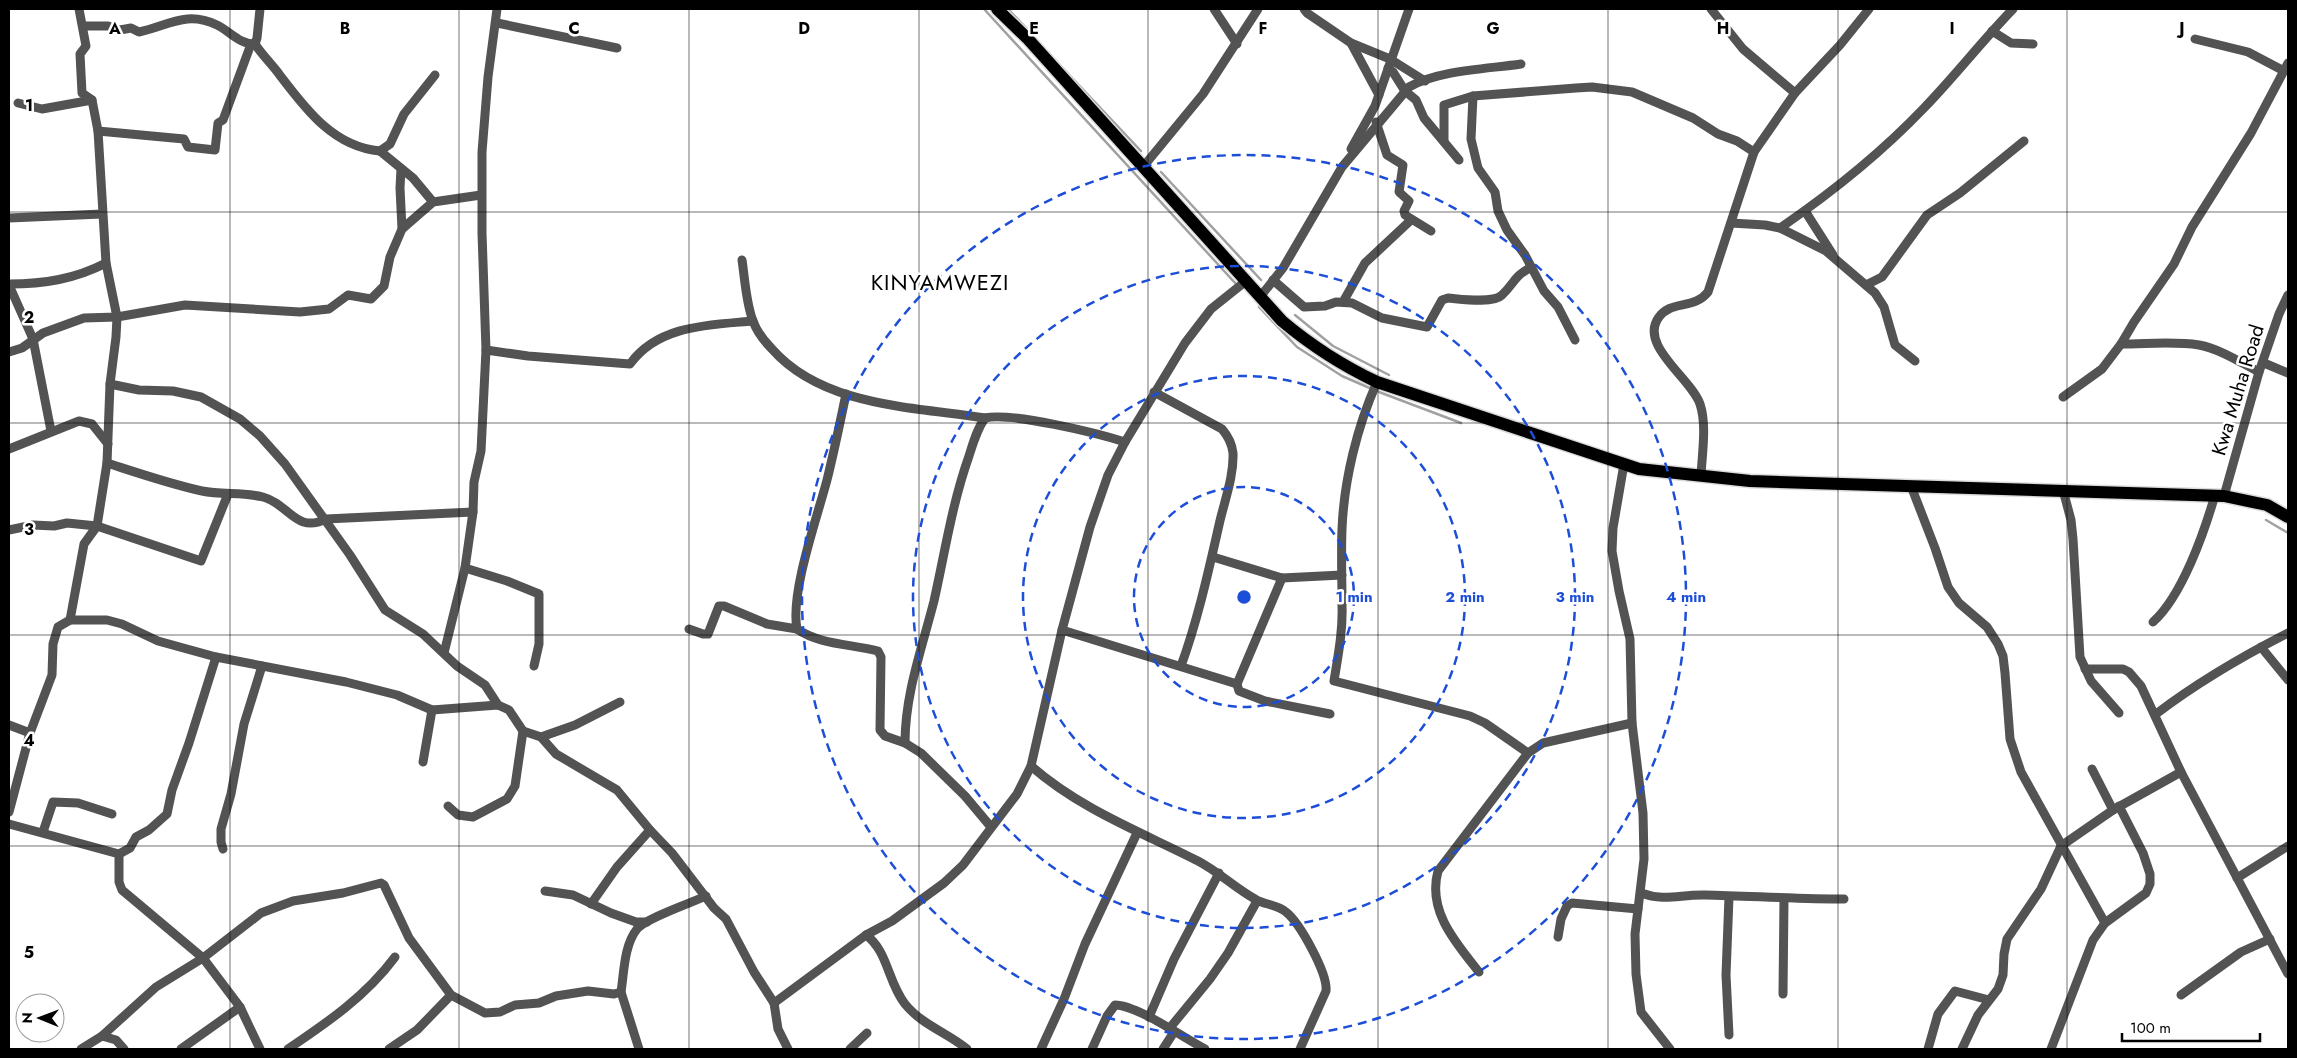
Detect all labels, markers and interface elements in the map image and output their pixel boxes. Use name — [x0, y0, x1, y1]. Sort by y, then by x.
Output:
text: A — [108, 17, 121, 40]
text: B — [340, 17, 350, 40]
text: C — [568, 17, 580, 40]
text: D — [798, 17, 810, 40]
text: E — [1029, 17, 1039, 40]
text: F — [1259, 17, 1267, 40]
text: G — [1486, 17, 1500, 40]
text: H — [1717, 17, 1729, 40]
text: I — [1949, 17, 1955, 40]
text: J — [2176, 17, 2185, 40]
text: 1 — [25, 94, 33, 117]
district label: KINYAMWEZI — [871, 266, 1009, 298]
text: 2 — [24, 306, 34, 329]
street label: Kwa Muha Road — [2204, 321, 2272, 459]
text: 3 — [24, 518, 34, 541]
text: 1 min — [1335, 586, 1373, 608]
text: 2 min — [1445, 586, 1485, 608]
text: 3 min — [1556, 586, 1594, 608]
text: 4 min — [1666, 586, 1706, 608]
centre of rings — [1235, 588, 1253, 606]
text: 4 — [23, 729, 35, 752]
text: 5 — [24, 941, 34, 964]
north arrow — [15, 993, 65, 1043]
scale bar — [2122, 1010, 2260, 1042]
text: N — [17, 1012, 37, 1024]
text: 100 m — [2130, 1017, 2171, 1039]

